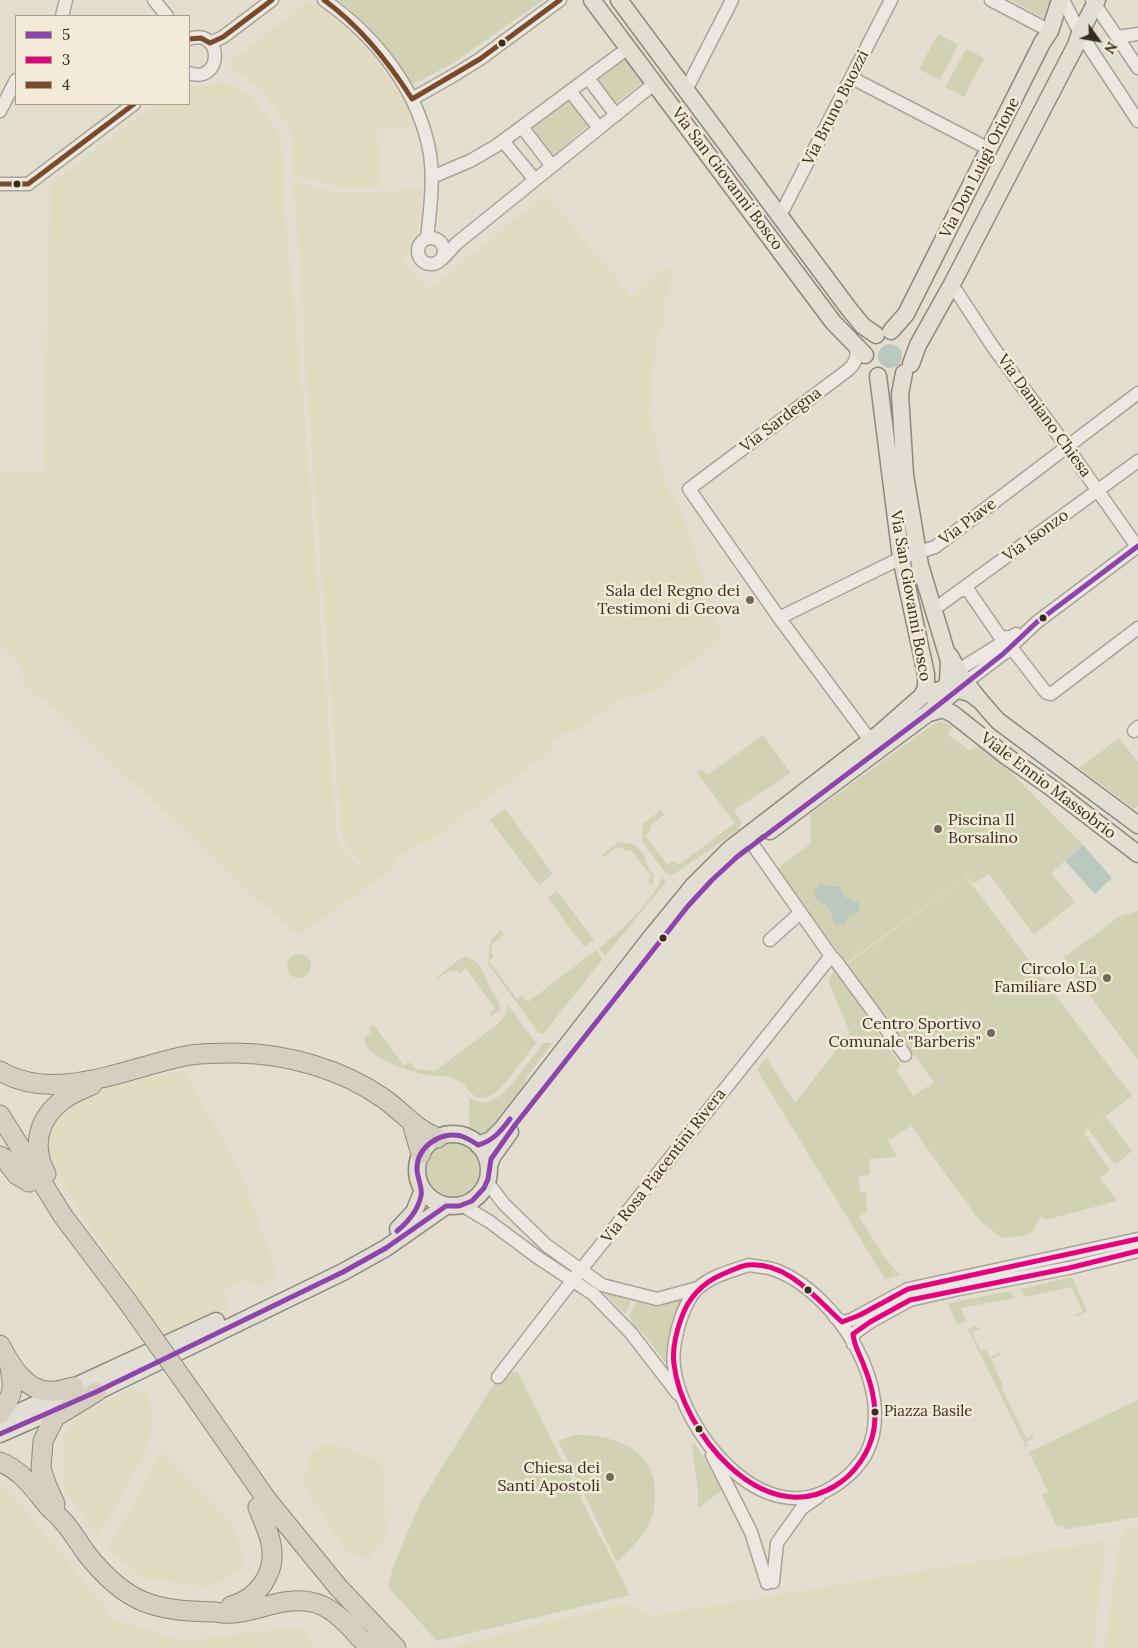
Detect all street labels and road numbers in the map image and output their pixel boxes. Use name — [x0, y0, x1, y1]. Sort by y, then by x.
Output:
street label: Via Bruno Buozzi — [799, 47, 873, 169]
street label: Via Don Luigi Orione — [936, 94, 1024, 242]
street label: Via San Giovanni Bosco — [667, 104, 787, 254]
street label: Via Damiano Chiesa — [993, 351, 1095, 481]
street label: Via Sardegna — [737, 383, 825, 457]
street label: Via Piave — [936, 494, 1000, 550]
street label: Via Isonzo — [999, 506, 1073, 566]
street label: Via San Giovanni Bosco — [886, 509, 934, 683]
street label: Viale Ennio Massobrio — [976, 729, 1120, 843]
street label: Via Rosa Piacentini Rivera — [598, 1085, 730, 1247]

